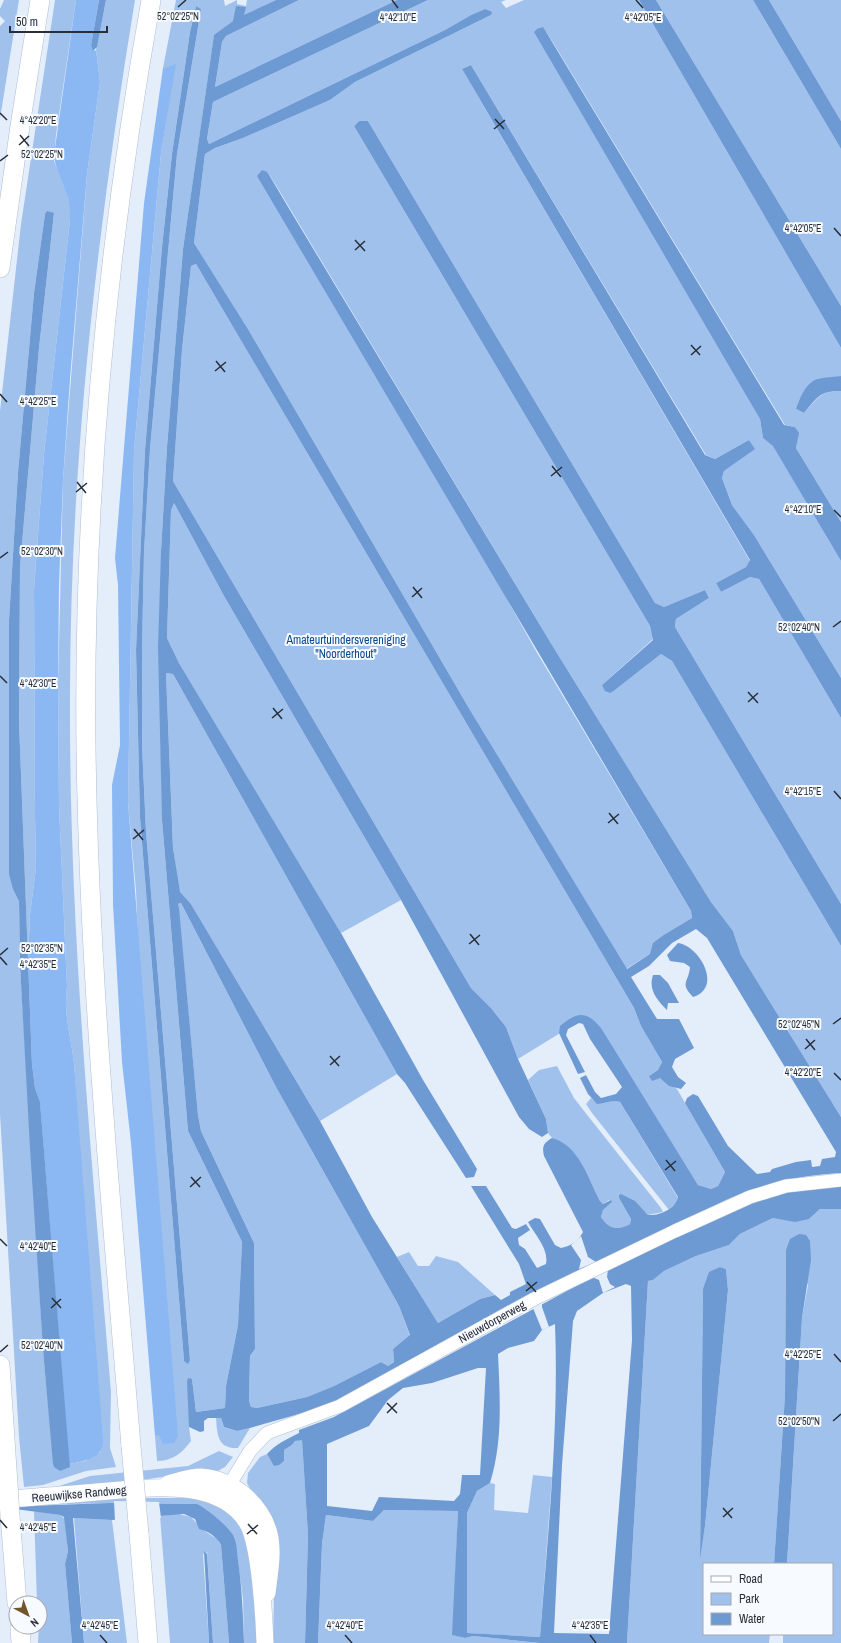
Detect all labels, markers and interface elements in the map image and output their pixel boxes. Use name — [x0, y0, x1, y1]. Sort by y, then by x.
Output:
scale bar — [10, 8, 107, 34]
text: 52°02'25"N — [157, 10, 199, 23]
text: 4°42'10"E — [380, 11, 416, 24]
text: 4°42'05"E — [625, 11, 661, 24]
text: 50 m — [16, 14, 38, 30]
text: 4°42'20"E — [20, 114, 56, 127]
text: 52°02'25"N — [21, 148, 63, 161]
text: 4°42'05"E — [785, 222, 821, 235]
text: 4°42'25"E — [20, 395, 56, 408]
text: 4°42'10"E — [785, 503, 821, 516]
text: 52°02'30"N — [21, 545, 63, 558]
text: 52°02'40"N — [778, 621, 820, 634]
park label: Amateurtuindersvereniging "Noorderhout" — [285, 632, 406, 662]
text: 4°42'30"E — [20, 677, 56, 690]
text: 4°42'15"E — [785, 785, 821, 798]
text: 52°02'35"N — [21, 942, 63, 955]
text: 4°42'35"E — [20, 958, 56, 971]
text: 52°02'45"N — [778, 1018, 820, 1031]
text: 4°42'20"E — [785, 1066, 821, 1079]
text: 4°42'40"E — [20, 1240, 56, 1253]
street label: Nieuwdorperweg — [456, 1297, 529, 1347]
text: 52°02'40"N — [21, 1339, 63, 1352]
text: 4°42'25"E — [785, 1348, 821, 1361]
text: 52°02'50"N — [778, 1415, 820, 1428]
street label: Reeuwijkse Randweg — [31, 1482, 128, 1506]
text: 4°42'45"E — [20, 1521, 56, 1534]
legend — [703, 1563, 833, 1635]
text: Road — [739, 1571, 763, 1587]
text: Park — [739, 1591, 759, 1607]
north arrow — [8, 1595, 48, 1635]
text: Water — [739, 1611, 766, 1627]
text: N — [28, 1615, 42, 1630]
text: 4°42'45"E — [82, 1619, 118, 1632]
text: 4°42'40"E — [327, 1619, 363, 1632]
text: 4°42'35"E — [572, 1619, 608, 1632]

